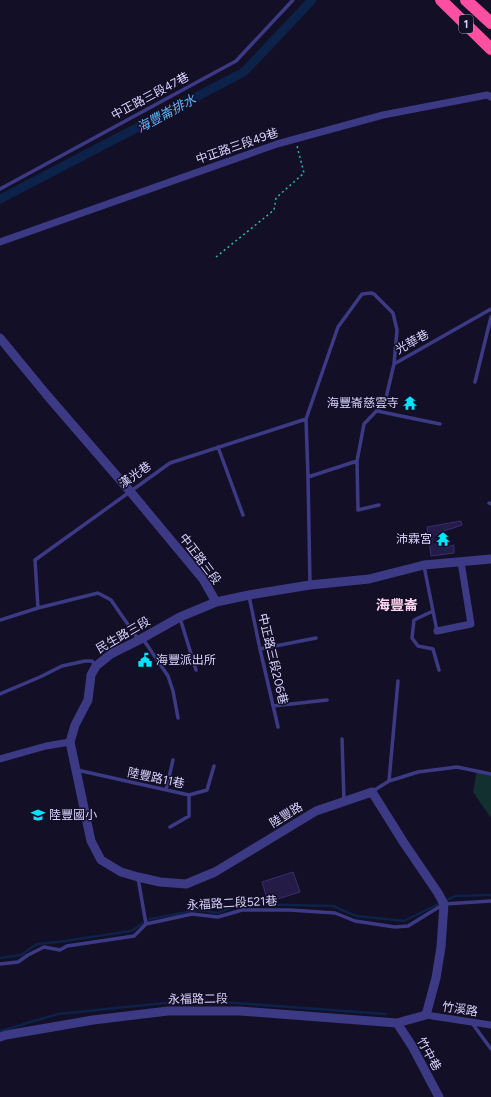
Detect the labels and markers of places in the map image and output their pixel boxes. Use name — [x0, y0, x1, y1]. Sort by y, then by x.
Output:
temple icon: 海豐崙慈雲寺 — [402, 395, 418, 411]
place label: 海豐崙慈雲寺 — [327, 396, 399, 410]
temple icon: 沛霖宮 — [435, 531, 451, 547]
place label: 沛霖宮 — [396, 532, 432, 546]
public building icon: 海豐派出所 — [137, 652, 153, 668]
place label: 海豐派出所 — [156, 653, 216, 667]
school or university icon: 陸豐國小 — [30, 807, 46, 823]
place label: 陸豐國小 — [49, 808, 97, 822]

